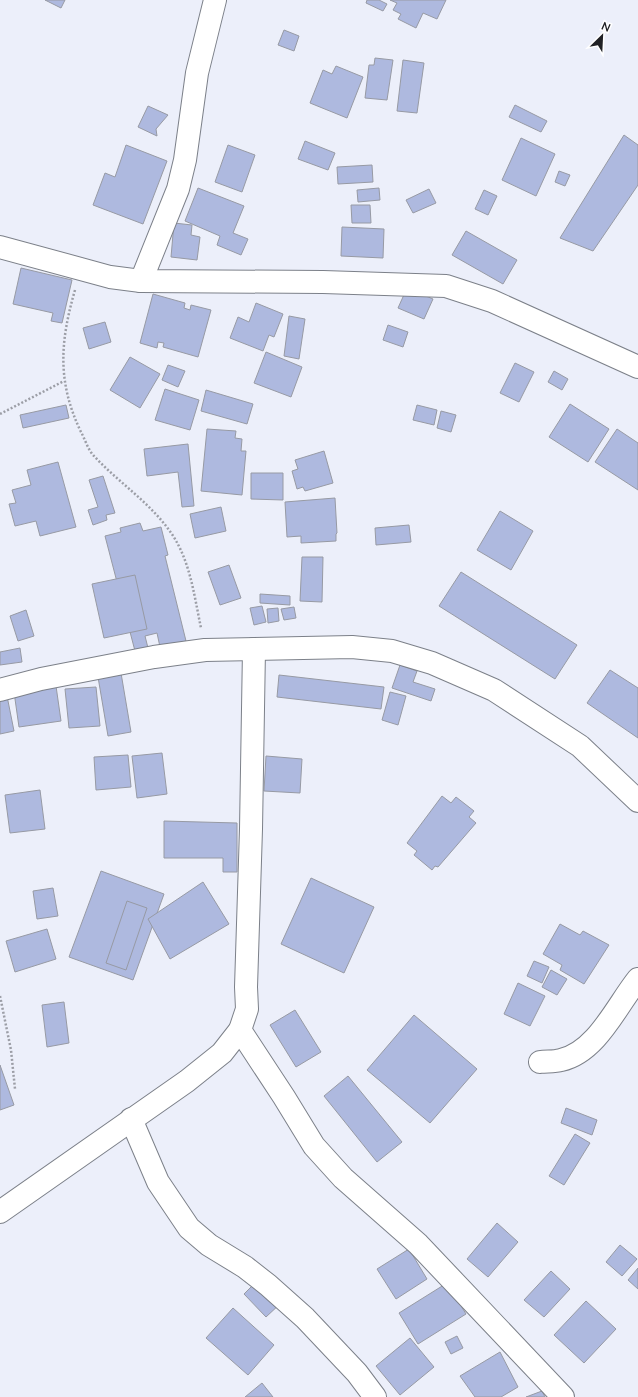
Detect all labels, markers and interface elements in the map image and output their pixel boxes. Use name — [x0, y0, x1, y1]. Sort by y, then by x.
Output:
north arrow — [582, 16, 622, 56]
text: N — [600, 19, 613, 34]

